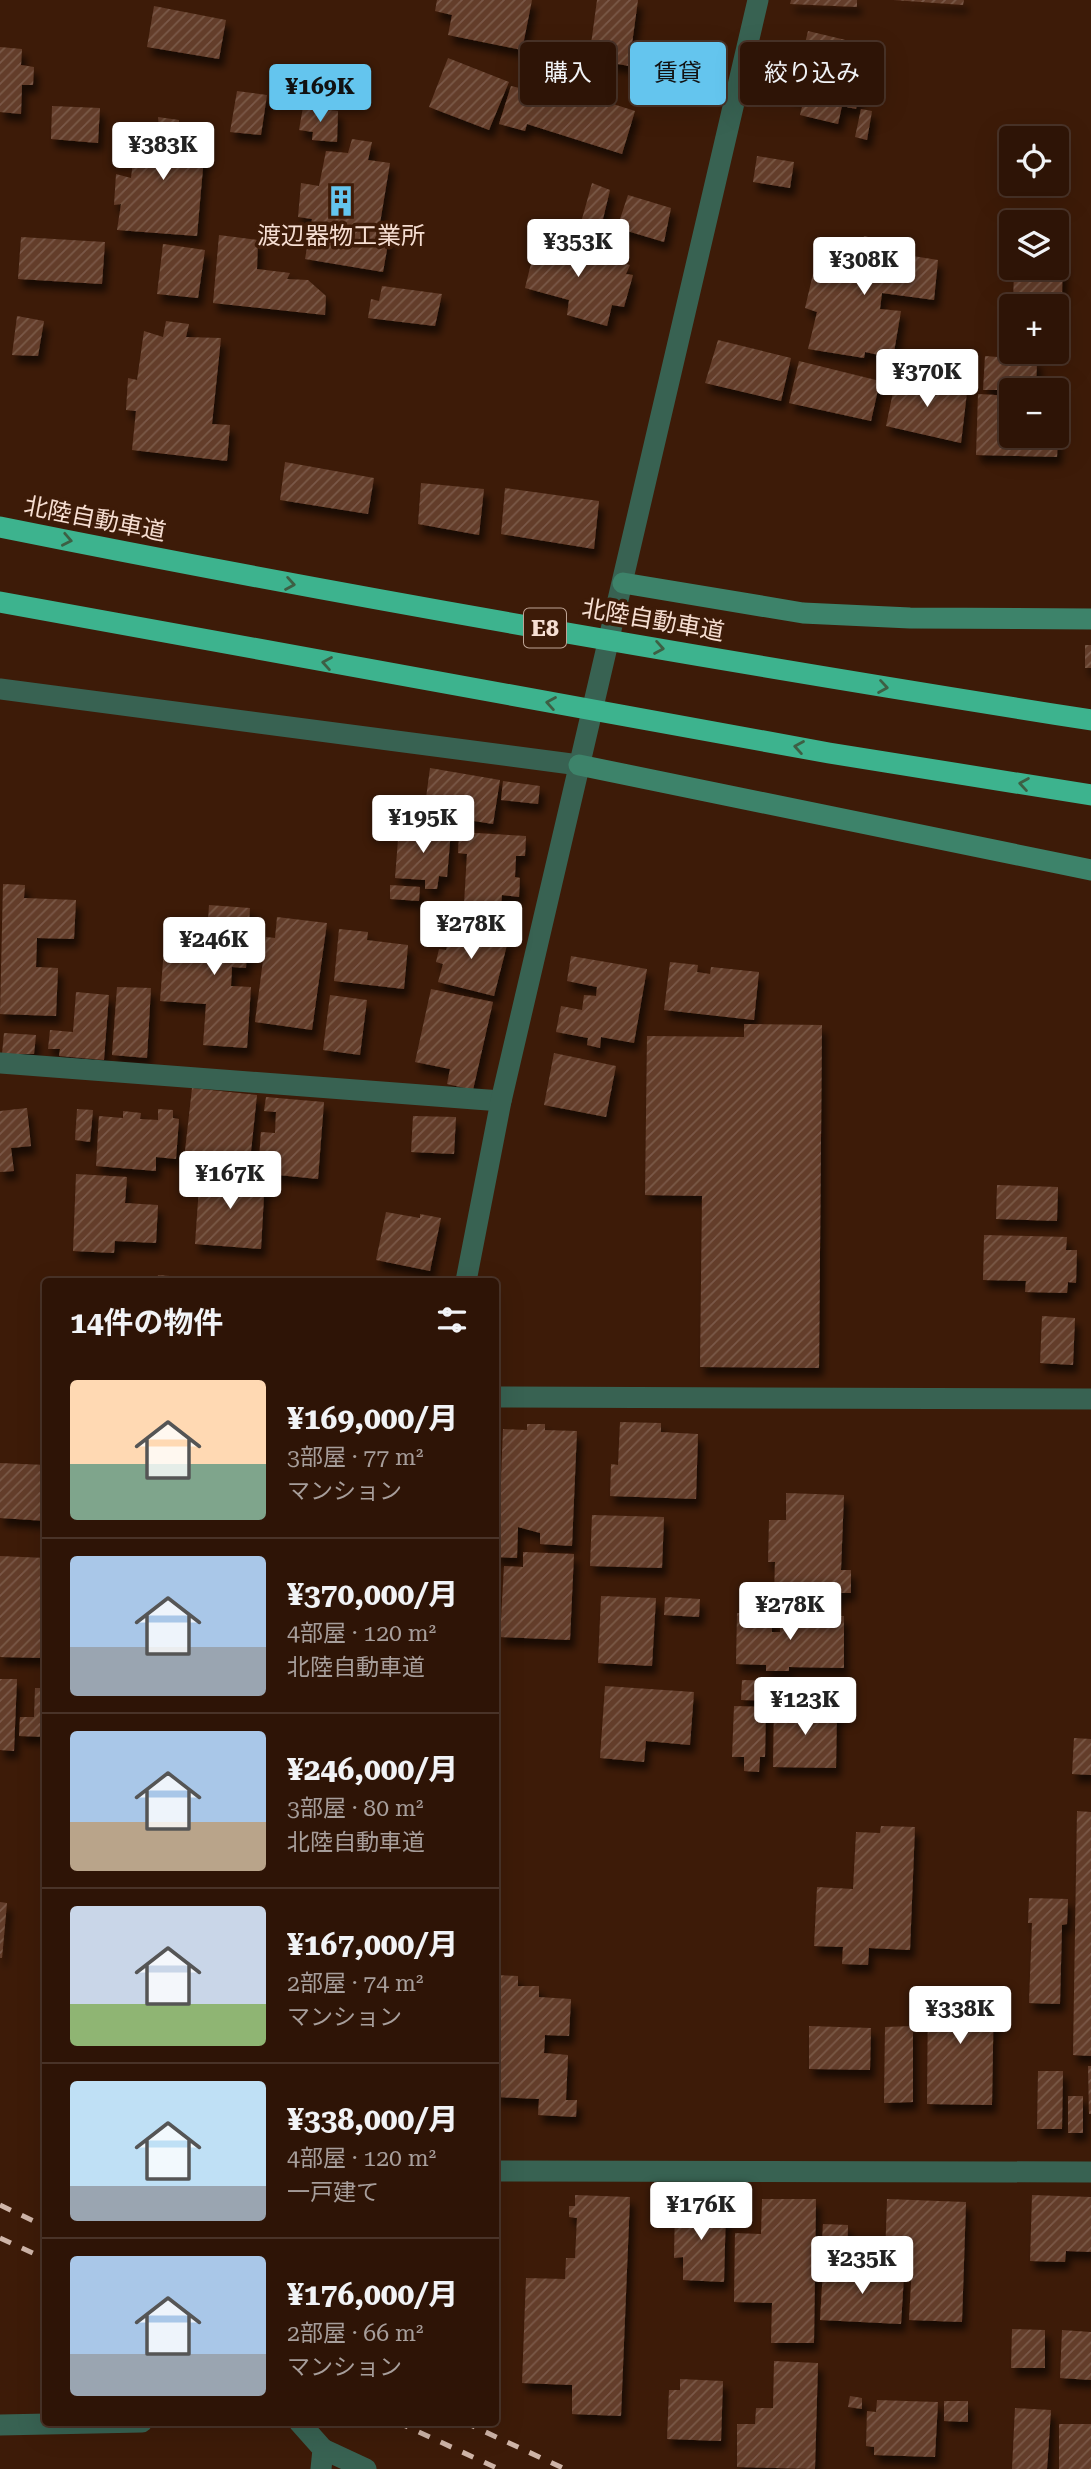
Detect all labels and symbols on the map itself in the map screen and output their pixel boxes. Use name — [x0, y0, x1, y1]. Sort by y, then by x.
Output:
pin: ¥169K — [271, 64, 369, 124]
pin: ¥383K — [114, 122, 212, 182]
building icon: 渡辺器物工業所 — [324, 184, 358, 218]
pin: ¥353K — [529, 219, 627, 279]
place label: 渡辺器物工業所 — [257, 222, 425, 250]
pin: ¥308K — [815, 238, 913, 297]
pin: ¥370K — [878, 350, 976, 409]
street label: 北陸自動車道 — [22, 492, 168, 546]
one-way arrow — [61, 532, 73, 547]
one-way arrow — [284, 575, 296, 590]
street label: 北陸自動車道 — [580, 594, 726, 646]
road number: E8 — [524, 608, 566, 648]
one-way arrow — [653, 640, 665, 655]
one-way arrow — [321, 656, 333, 671]
one-way arrow — [877, 679, 889, 694]
one-way arrow — [545, 696, 557, 711]
one-way arrow — [793, 741, 805, 756]
one-way arrow — [1018, 777, 1030, 792]
pin: ¥195K — [374, 796, 472, 855]
pin: ¥278K — [422, 902, 520, 961]
pin: ¥246K — [165, 918, 263, 977]
pin: ¥167K — [181, 1152, 279, 1211]
pin: ¥278K — [741, 1582, 839, 1642]
pin: ¥123K — [756, 1678, 854, 1737]
pin: ¥338K — [911, 1986, 1009, 2046]
pin: ¥176K — [652, 2182, 750, 2242]
pin: ¥235K — [813, 2236, 911, 2296]

